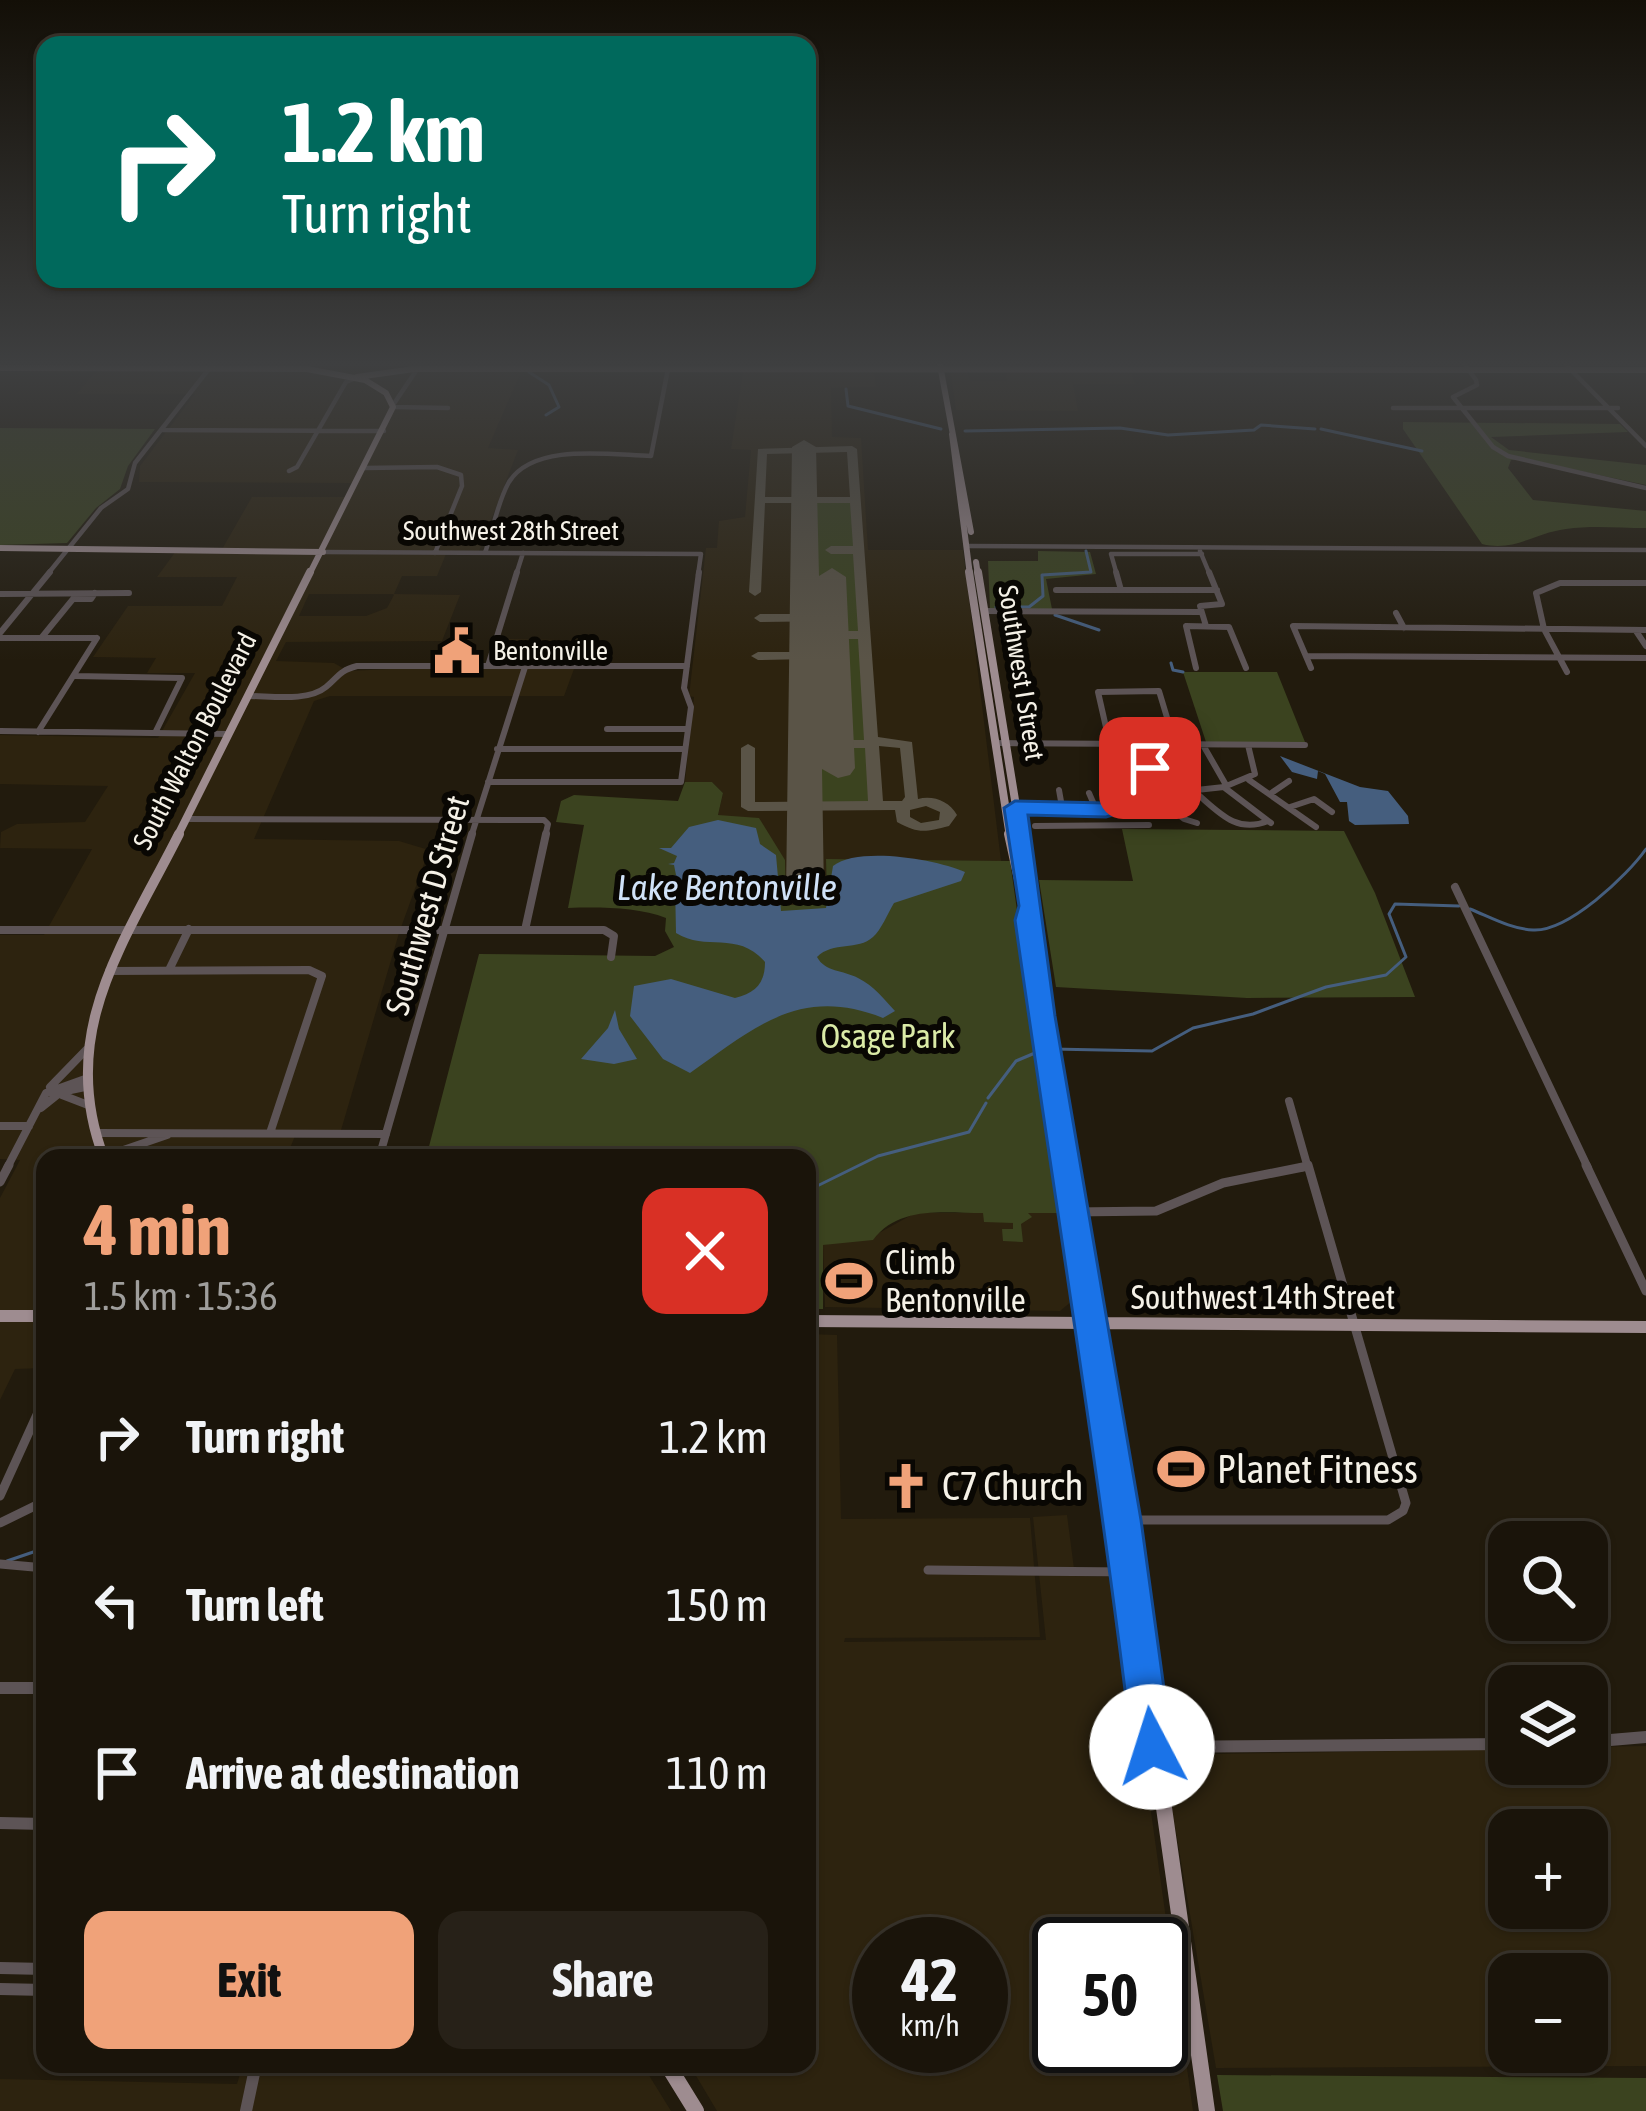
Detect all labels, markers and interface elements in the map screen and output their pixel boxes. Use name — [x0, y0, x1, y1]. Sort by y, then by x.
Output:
icon: right — [84, 84, 240, 240]
text: 1.2 km — [282, 84, 485, 180]
text: Turn right — [282, 183, 472, 244]
street label: Southwest 28th Street — [403, 515, 619, 546]
street label: Southwest I Street — [992, 583, 1051, 763]
public building icon: Bentonville — [432, 626, 482, 676]
street label: South Walton Boulevard — [127, 627, 263, 854]
place label: Bentonville — [493, 635, 608, 666]
pin — [1099, 717, 1201, 819]
icon: arrive — [1117, 735, 1183, 801]
street label: Southwest D Street — [378, 791, 476, 1019]
water label: Lake Bentonville — [617, 866, 837, 908]
park label: Osage Park — [821, 1017, 955, 1055]
text: 4 min — [84, 1188, 231, 1270]
button: close — [642, 1188, 768, 1314]
place label: Climb Bentonville — [885, 1243, 1026, 1319]
sports icon: Climb Bentonville — [824, 1256, 874, 1306]
text: 1.5 km · 15:36 — [84, 1274, 277, 1318]
street label: Southwest 14th Street — [1131, 1278, 1395, 1316]
icon: right — [84, 1404, 150, 1470]
text: Turn right — [186, 1411, 344, 1463]
text: 1.2 km — [659, 1411, 768, 1463]
sports icon: Planet Fitness — [1156, 1444, 1206, 1494]
place label: Planet Fitness — [1217, 1447, 1418, 1491]
church icon: C7 Church — [881, 1461, 931, 1511]
place label: C7 Church — [942, 1464, 1083, 1508]
map controls — [1488, 1521, 1608, 2073]
button: search — [1488, 1521, 1608, 1641]
icon: left — [84, 1572, 150, 1638]
text: Turn left — [186, 1579, 324, 1631]
text: 150 m — [666, 1579, 768, 1631]
button: layers — [1488, 1665, 1608, 1785]
position arrow — [1089, 1684, 1215, 1810]
icon: arrive — [84, 1740, 150, 1806]
text: Arrive at destination — [186, 1747, 520, 1799]
text: 110 m — [666, 1747, 768, 1799]
button: + — [1488, 1809, 1608, 1929]
button: Exit — [84, 1911, 414, 2049]
button: Share — [438, 1911, 768, 2049]
speed limit sign: 50 — [1032, 1917, 1188, 2073]
text: 42 — [902, 1945, 958, 2014]
button: − — [1488, 1953, 1608, 2073]
text: km/h — [900, 2008, 960, 2042]

